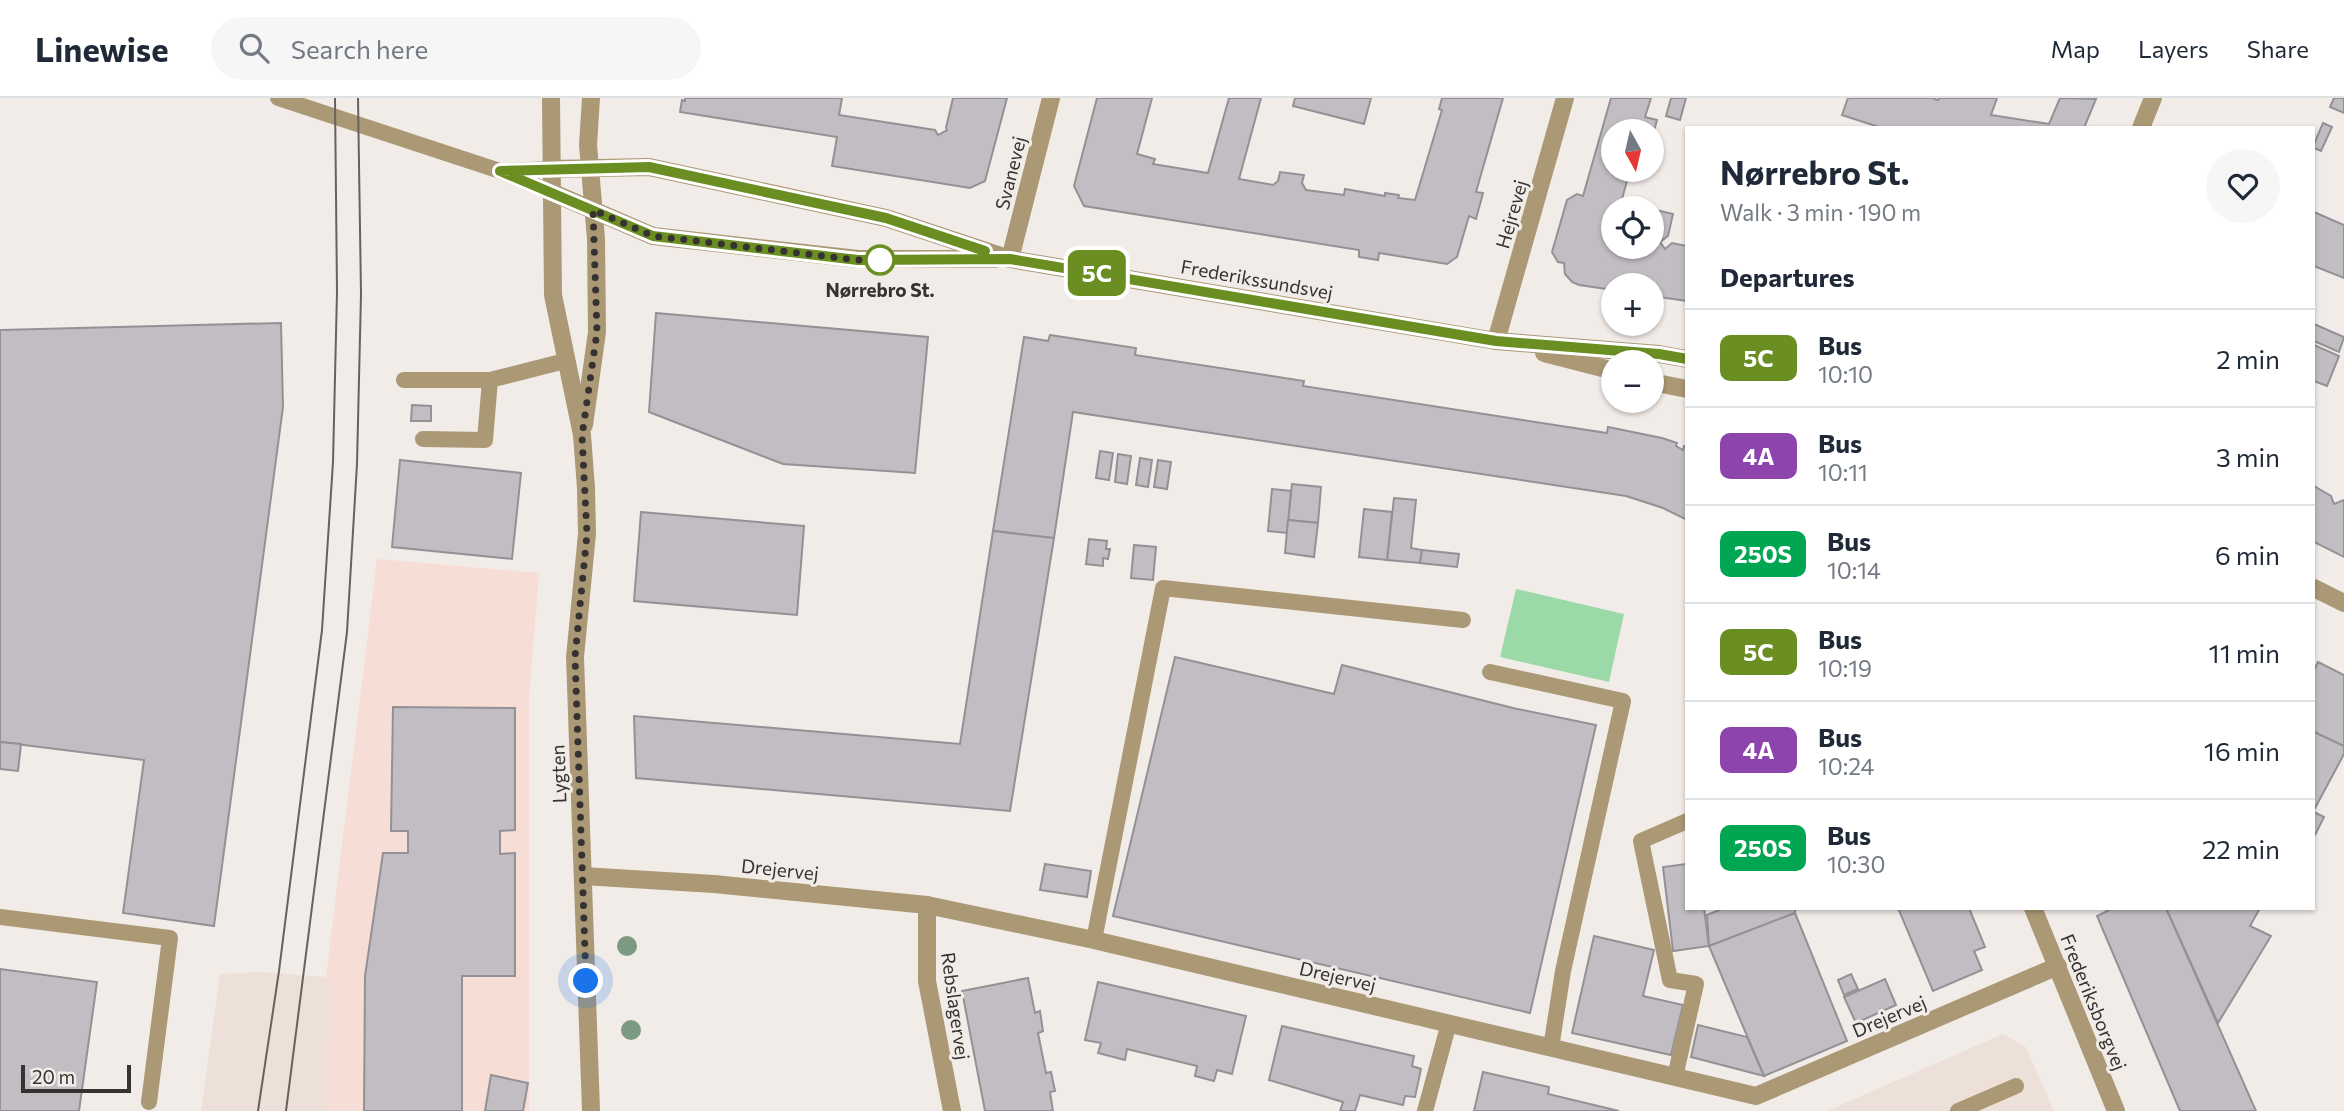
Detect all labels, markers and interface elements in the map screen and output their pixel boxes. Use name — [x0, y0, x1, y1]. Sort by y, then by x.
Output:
search box — [211, 17, 701, 80]
text: Linewise — [35, 28, 169, 69]
icon: search — [235, 29, 273, 67]
text: Search here — [291, 33, 428, 64]
text: Map — [2051, 34, 2100, 63]
text: Layers — [2138, 34, 2209, 63]
text: Share — [2247, 34, 2309, 63]
north arrow — [1601, 119, 1664, 182]
map controls — [1601, 119, 1664, 413]
street label: Svanevej — [990, 134, 1030, 212]
button: heart — [2206, 149, 2280, 223]
text: Nørrebro St. — [1720, 151, 1909, 192]
street label: Hejrevej — [1490, 177, 1532, 251]
button: locate — [1601, 196, 1664, 259]
text: Walk · 3 min · 190 m — [1720, 198, 1921, 226]
marker: Nørrebro St. — [865, 245, 895, 275]
line badge: 5C — [1066, 250, 1128, 296]
street label: Frederikssundsvej — [1179, 254, 1335, 304]
text: 5C — [1082, 258, 1112, 287]
text: Departures — [1720, 261, 1855, 292]
button: + — [1601, 273, 1664, 336]
place label: Nørrebro St. — [825, 278, 935, 301]
text: Bus — [1818, 329, 1862, 360]
text: 5C — [1743, 343, 1774, 372]
text: 2 min — [2216, 343, 2280, 374]
button: − — [1601, 350, 1664, 413]
text: 10:10 — [1818, 360, 1873, 388]
text: Bus — [1818, 427, 1862, 458]
text: 4A — [1743, 441, 1774, 470]
text: 3 min — [2216, 441, 2280, 472]
text: 10:11 — [1818, 458, 1868, 486]
text: Bus — [1827, 525, 1871, 556]
text: 250S — [1734, 539, 1792, 568]
text: 6 min — [2215, 539, 2280, 570]
text: 10:14 — [1827, 556, 1881, 584]
text: Bus — [1818, 623, 1862, 654]
text: 5C — [1743, 637, 1774, 666]
text: 11 min — [2209, 637, 2280, 668]
text: 10:19 — [1818, 654, 1872, 682]
text: Bus — [1818, 721, 1862, 752]
text: 4A — [1743, 735, 1774, 764]
text: 16 min — [2204, 735, 2280, 766]
street label: Lygten — [545, 744, 571, 804]
text: 10:24 — [1818, 752, 1874, 780]
text: Bus — [1827, 819, 1871, 850]
text: 250S — [1734, 833, 1792, 862]
text: 22 min — [2202, 833, 2280, 864]
text: 10:30 — [1827, 850, 1885, 878]
street label: Drejervej — [740, 853, 820, 885]
street label: Frederiksborgvej — [2056, 930, 2132, 1074]
street label: Rebslagervej — [937, 951, 975, 1061]
street label: Drejervej — [1297, 956, 1379, 996]
your location — [568, 963, 603, 998]
street label: Drejervej — [1849, 990, 1929, 1042]
scale bar — [21, 1062, 131, 1094]
text: 20 m — [32, 1065, 75, 1088]

